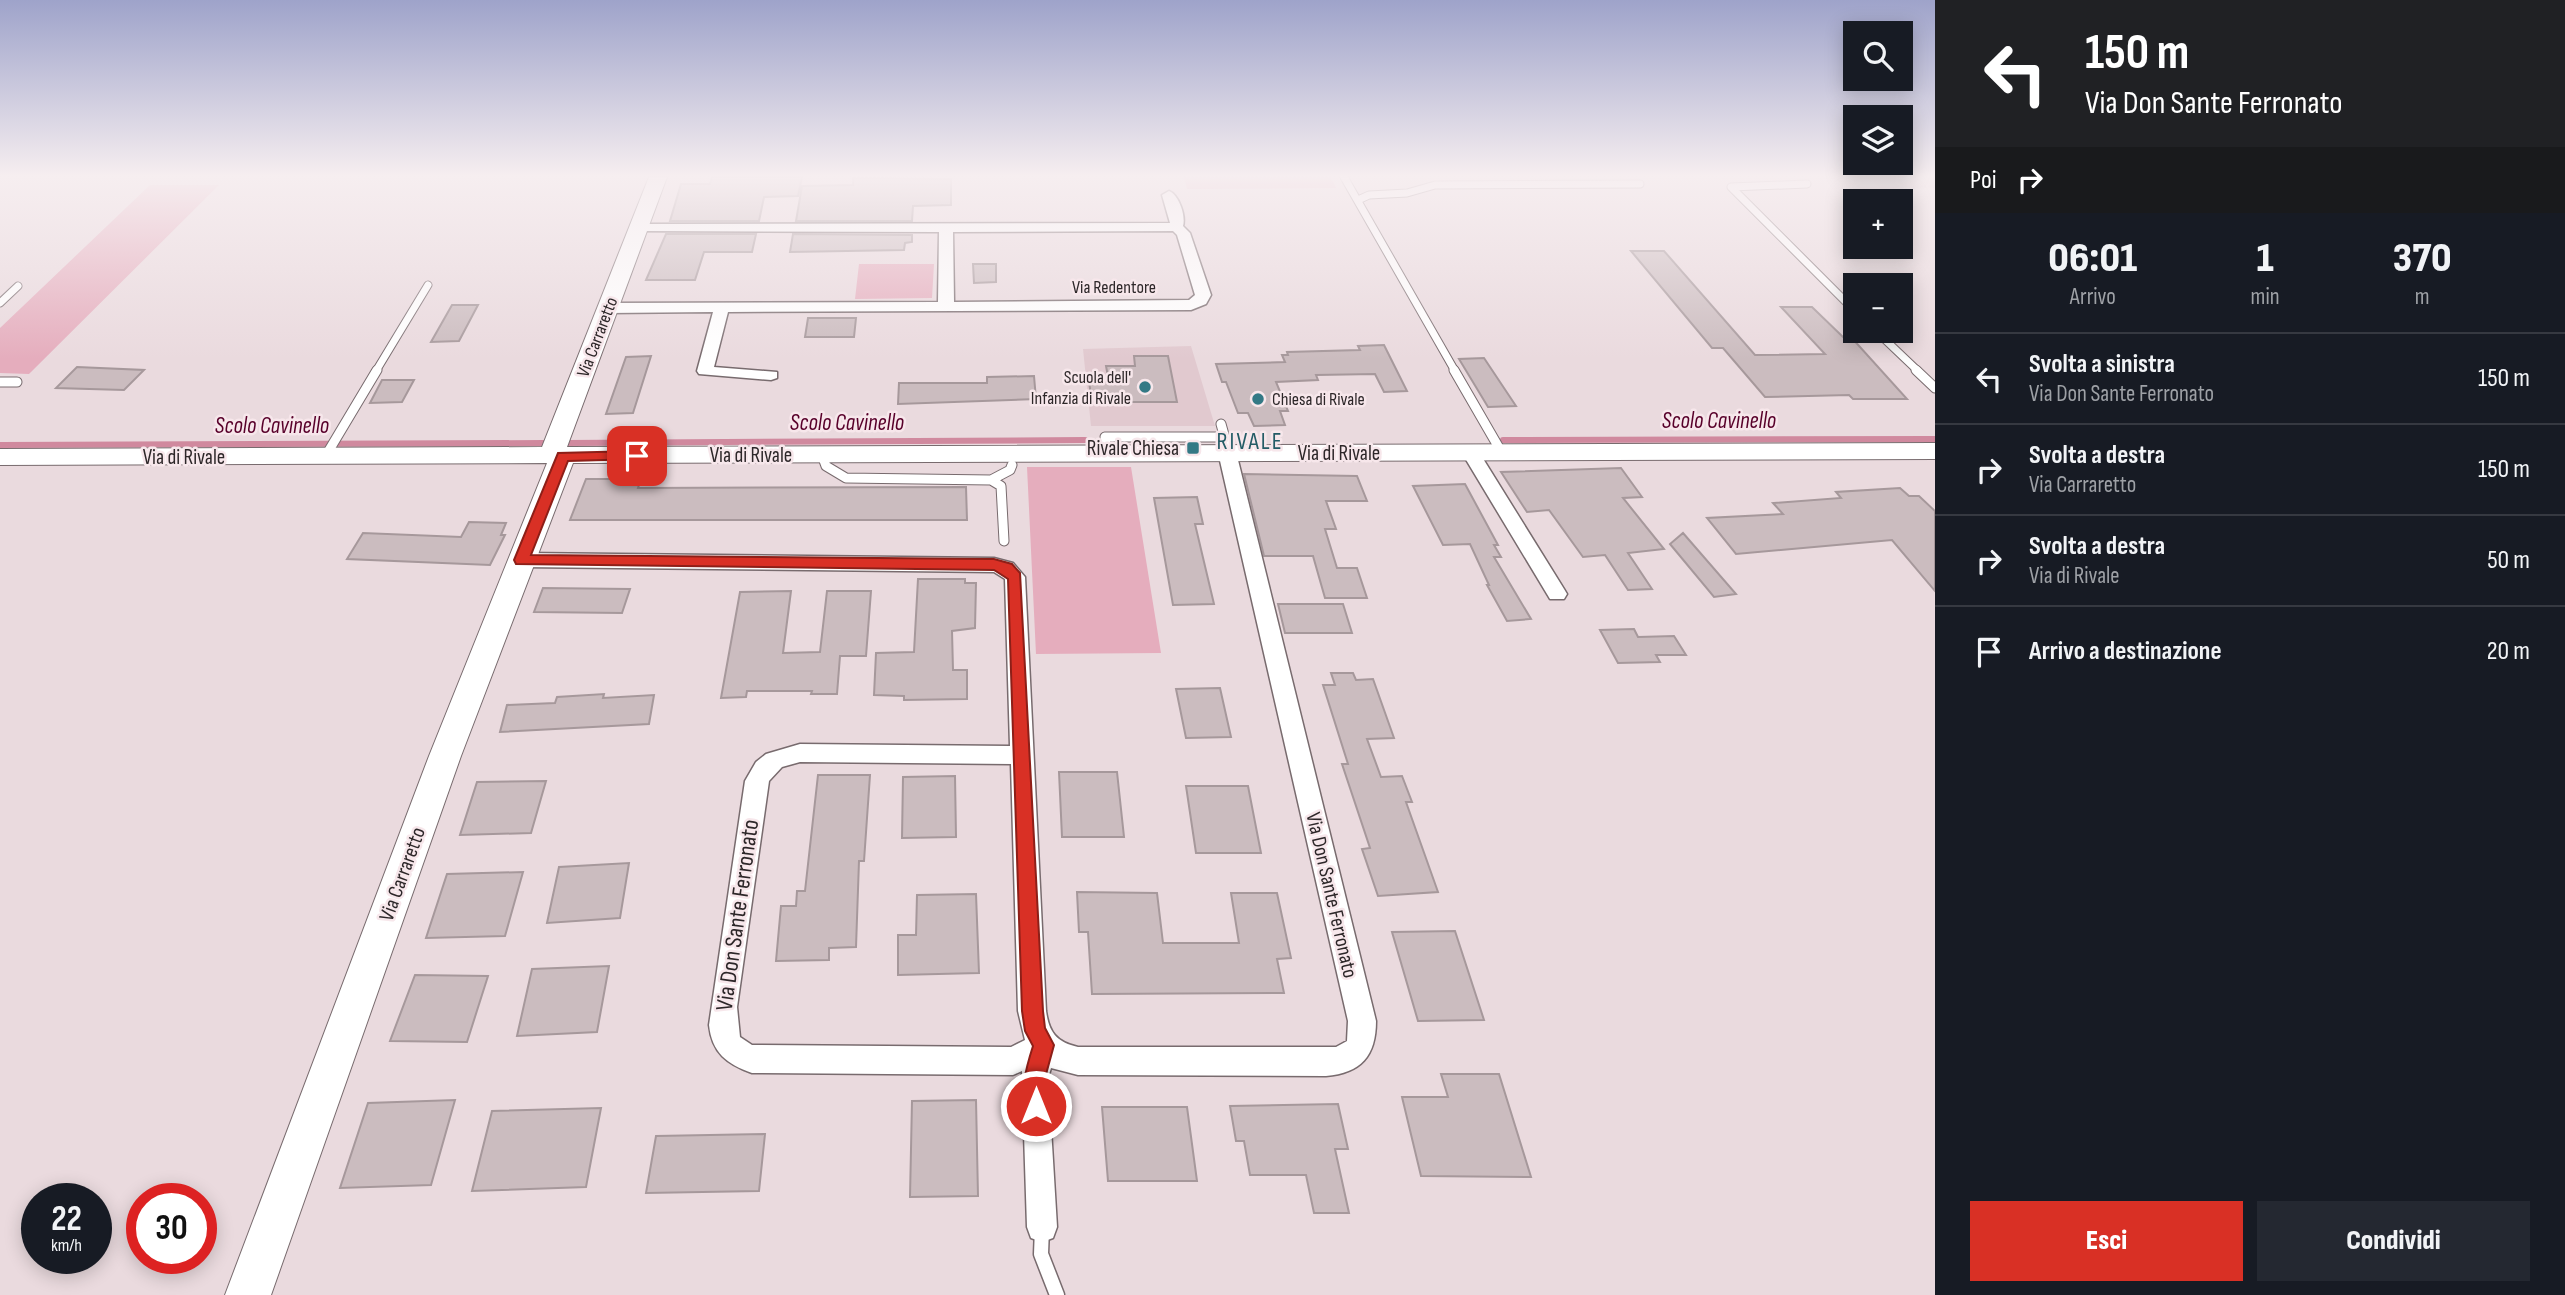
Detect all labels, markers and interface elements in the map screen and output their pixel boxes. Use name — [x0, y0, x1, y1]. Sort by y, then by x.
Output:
map controls — [1843, 21, 1913, 343]
button: search — [1843, 21, 1913, 91]
text: 150 m — [2085, 24, 2189, 83]
icon: left — [1970, 28, 2061, 119]
text: Via Don Sante Ferronato — [2085, 84, 2342, 123]
button: layers — [1843, 105, 1913, 175]
icon: right — [2011, 161, 2049, 199]
text: Poi — [1970, 165, 1997, 196]
button: + — [1843, 189, 1913, 259]
text: 06:01 — [2048, 233, 2137, 284]
text: 1 — [2256, 233, 2274, 284]
text: 370 — [2393, 233, 2452, 284]
button: − — [1843, 273, 1913, 343]
street label: Via Redentore — [1072, 277, 1156, 298]
text: Arrivo — [2070, 283, 2116, 311]
text: min — [2251, 283, 2280, 311]
text: m — [2415, 283, 2430, 311]
street label: Via Carraretto — [573, 294, 622, 380]
text: Svolta a sinistra — [2029, 349, 2175, 380]
icon: left — [1970, 360, 2008, 398]
text: 150 m — [2478, 363, 2530, 394]
place label: Scuola dell' Infanzia di Rivale — [1031, 367, 1131, 409]
marker: Scuola dell' Infanzia di Rivale — [1137, 379, 1153, 395]
text: Via Don Sante Ferronato — [2029, 380, 2214, 408]
place label: Chiesa di Rivale — [1272, 389, 1365, 410]
marker: Chiesa di Rivale — [1250, 391, 1266, 407]
water label: Scolo Cavinello — [1662, 407, 1777, 435]
water label: Scolo Cavinello — [790, 409, 905, 437]
water label: Scolo Cavinello — [215, 412, 330, 440]
pin — [607, 426, 667, 486]
district label: RIVALE — [1216, 427, 1284, 456]
place label: Rivale Chiesa — [1087, 436, 1179, 461]
icon: arrive — [618, 437, 656, 475]
marker: Rivale Chiesa — [1185, 440, 1201, 456]
text: Svolta a destra — [2029, 440, 2165, 471]
street label: Via di Rivale — [1298, 441, 1380, 466]
street label: Via di Rivale — [710, 443, 792, 468]
street label: Via di Rivale — [143, 445, 225, 470]
icon: right — [1970, 451, 2008, 489]
text: 150 m — [2478, 454, 2530, 485]
text: Via Carraretto — [2029, 471, 2136, 499]
text: Svolta a destra — [2029, 531, 2165, 562]
icon: right — [1970, 542, 2008, 580]
text: 50 m — [2487, 545, 2530, 576]
text: Via di Rivale — [2029, 562, 2120, 590]
icon: arrive — [1970, 633, 2008, 671]
text: Arrivo a destinazione — [2029, 636, 2222, 667]
text: 20 m — [2487, 636, 2530, 667]
street label: Via Don Sante Ferronato — [1300, 810, 1363, 980]
street label: Via Don Sante Ferronato — [710, 817, 765, 1013]
street label: Via Carraretto — [374, 824, 431, 924]
position arrow — [999, 1069, 1073, 1143]
speed limit sign: 30 — [126, 1183, 217, 1274]
text: 22 — [51, 1198, 82, 1241]
button: Esci — [1970, 1201, 2243, 1281]
button: Condividi — [2257, 1201, 2530, 1281]
text: km/h — [51, 1235, 82, 1256]

